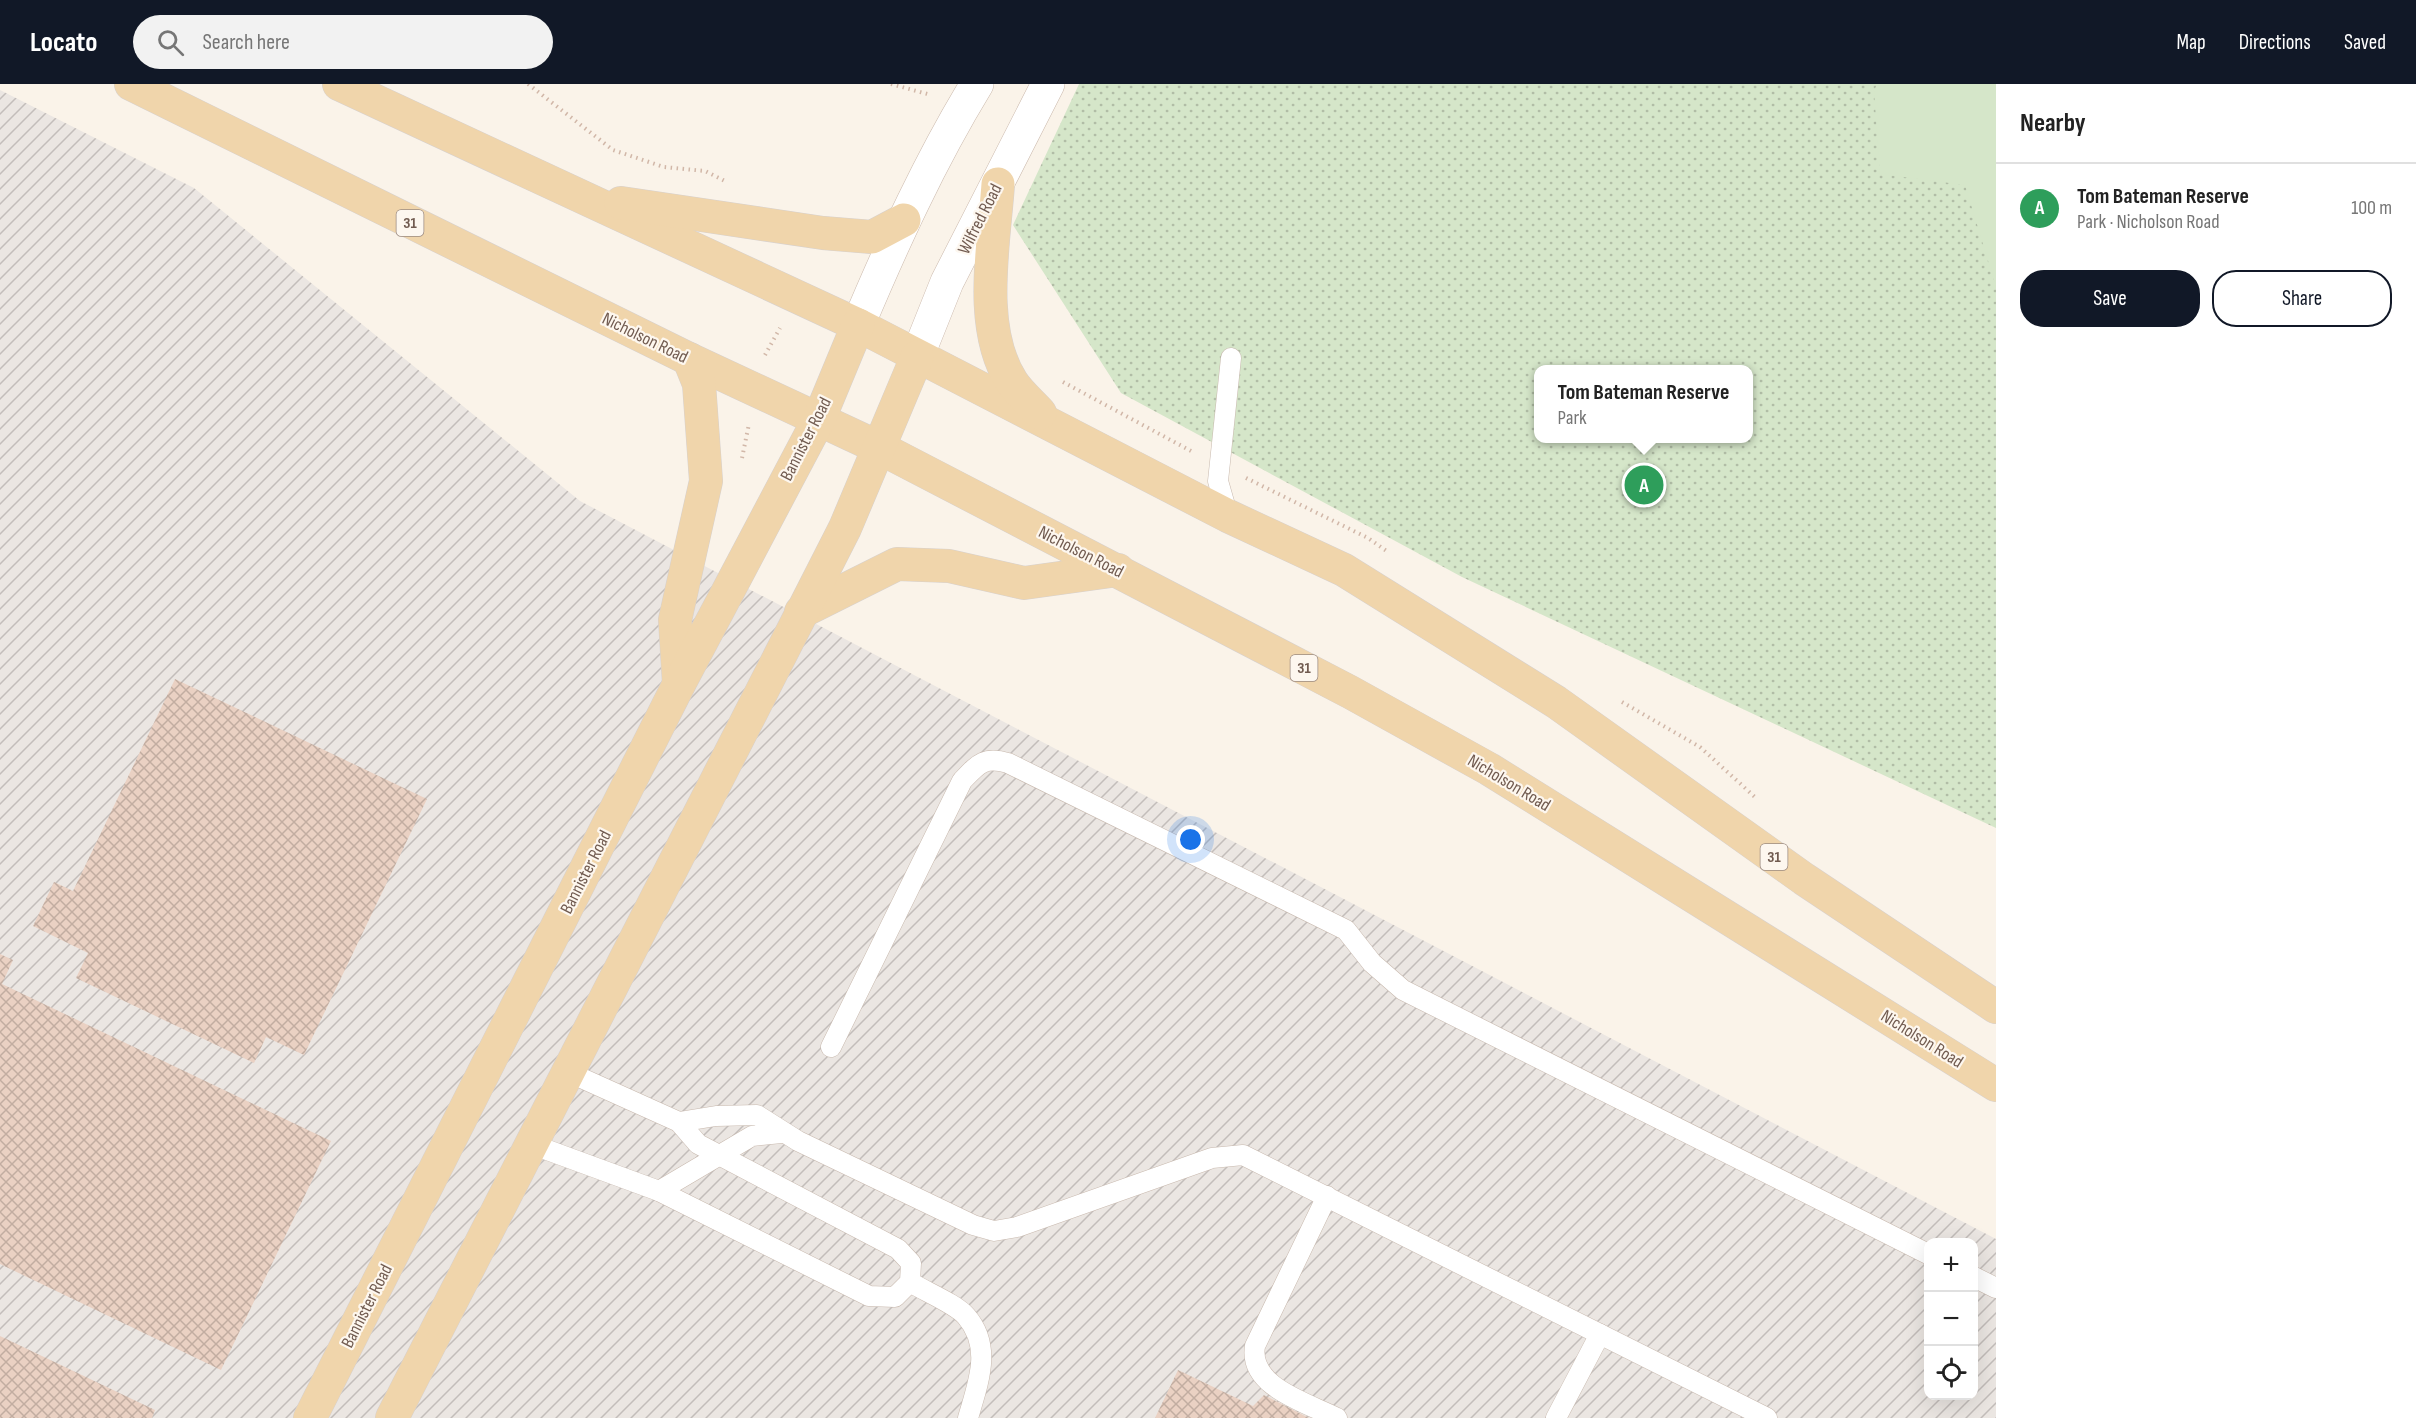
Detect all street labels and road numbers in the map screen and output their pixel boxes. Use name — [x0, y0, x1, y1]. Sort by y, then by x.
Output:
street label: Wilfred Road — [953, 180, 1007, 258]
road number: 31 — [396, 210, 424, 236]
street label: Nicholson Road — [599, 308, 691, 368]
street label: Bannister Road — [776, 394, 836, 484]
street label: Nicholson Road — [1035, 522, 1127, 582]
road number: 31 — [1290, 655, 1318, 681]
street label: Nicholson Road — [1464, 750, 1554, 816]
street label: Bannister Road — [556, 827, 616, 917]
road number: 31 — [1760, 844, 1788, 870]
street label: Nicholson Road — [1877, 1006, 1967, 1072]
street label: Bannister Road — [337, 1261, 397, 1351]

